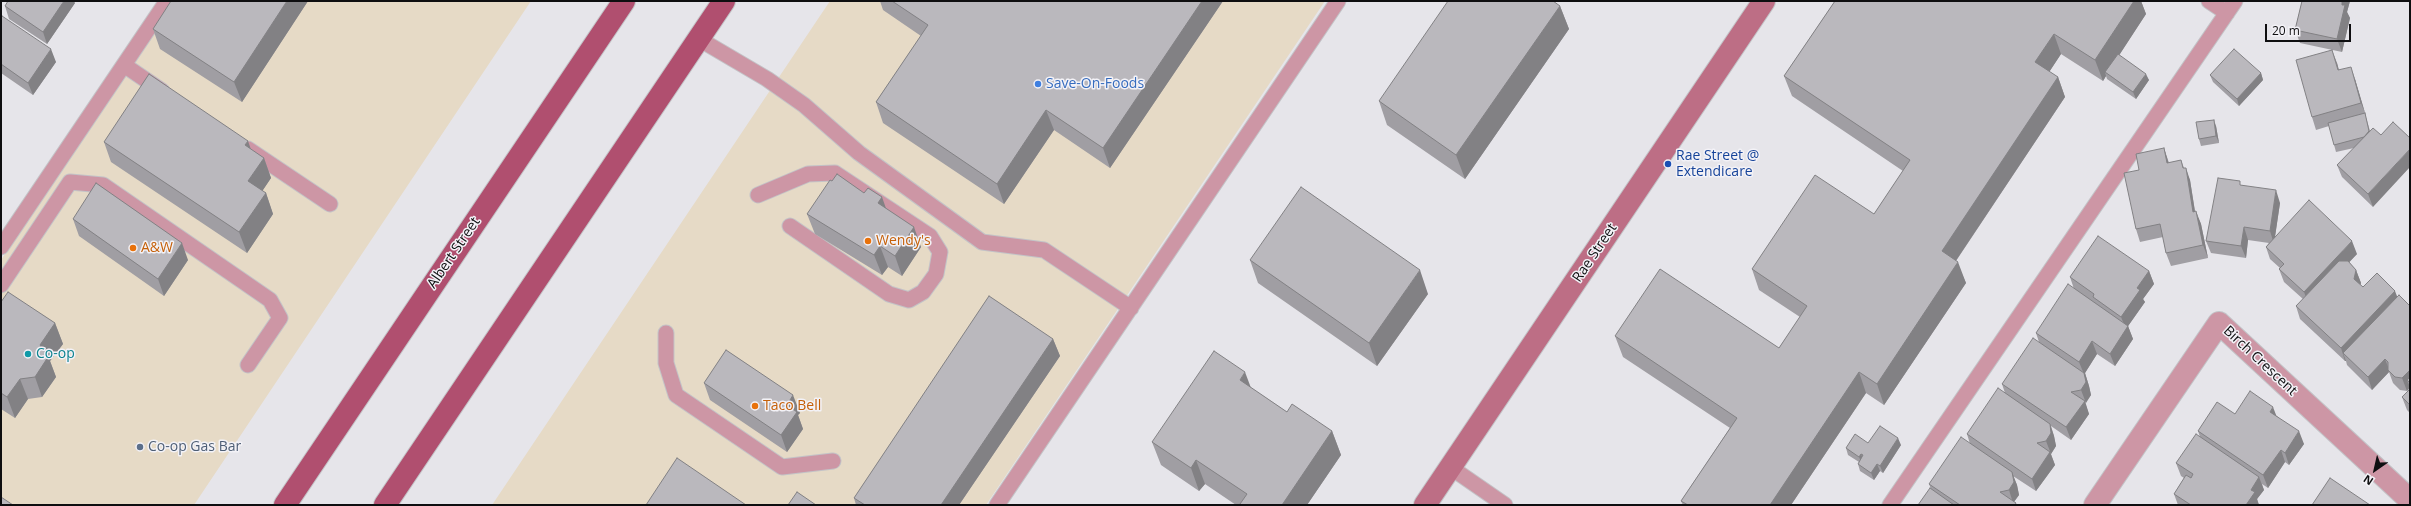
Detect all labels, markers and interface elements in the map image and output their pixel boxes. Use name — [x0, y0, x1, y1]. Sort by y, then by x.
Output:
scale bar — [2267, 16, 2353, 42]
text: 20 m — [2272, 22, 2300, 39]
place label: Save-On-Foods — [1046, 76, 1144, 92]
marker: Save-On-Foods — [1033, 79, 1043, 89]
place label: Rae Street @ Extendicare — [1676, 148, 1759, 180]
marker: Rae Street @ Extendicare — [1663, 159, 1673, 169]
street label: Albert Street — [424, 214, 484, 292]
street label: Rae Street — [1569, 221, 1621, 285]
place label: Wendy's — [876, 233, 931, 249]
marker: Wendy's — [863, 236, 873, 246]
place label: A&W — [141, 240, 173, 256]
marker: A&W — [128, 243, 138, 253]
street label: Birch Crescent — [2220, 323, 2300, 399]
place label: Co-op — [36, 346, 75, 362]
marker: Co-op — [23, 349, 33, 359]
place label: Taco Bell — [763, 398, 821, 414]
marker: Taco Bell — [750, 401, 760, 411]
place label: Co-op Gas Bar — [148, 439, 241, 455]
marker: Co-op Gas Bar — [135, 442, 145, 452]
north arrow — [2355, 450, 2395, 490]
text: N — [2360, 472, 2376, 489]

